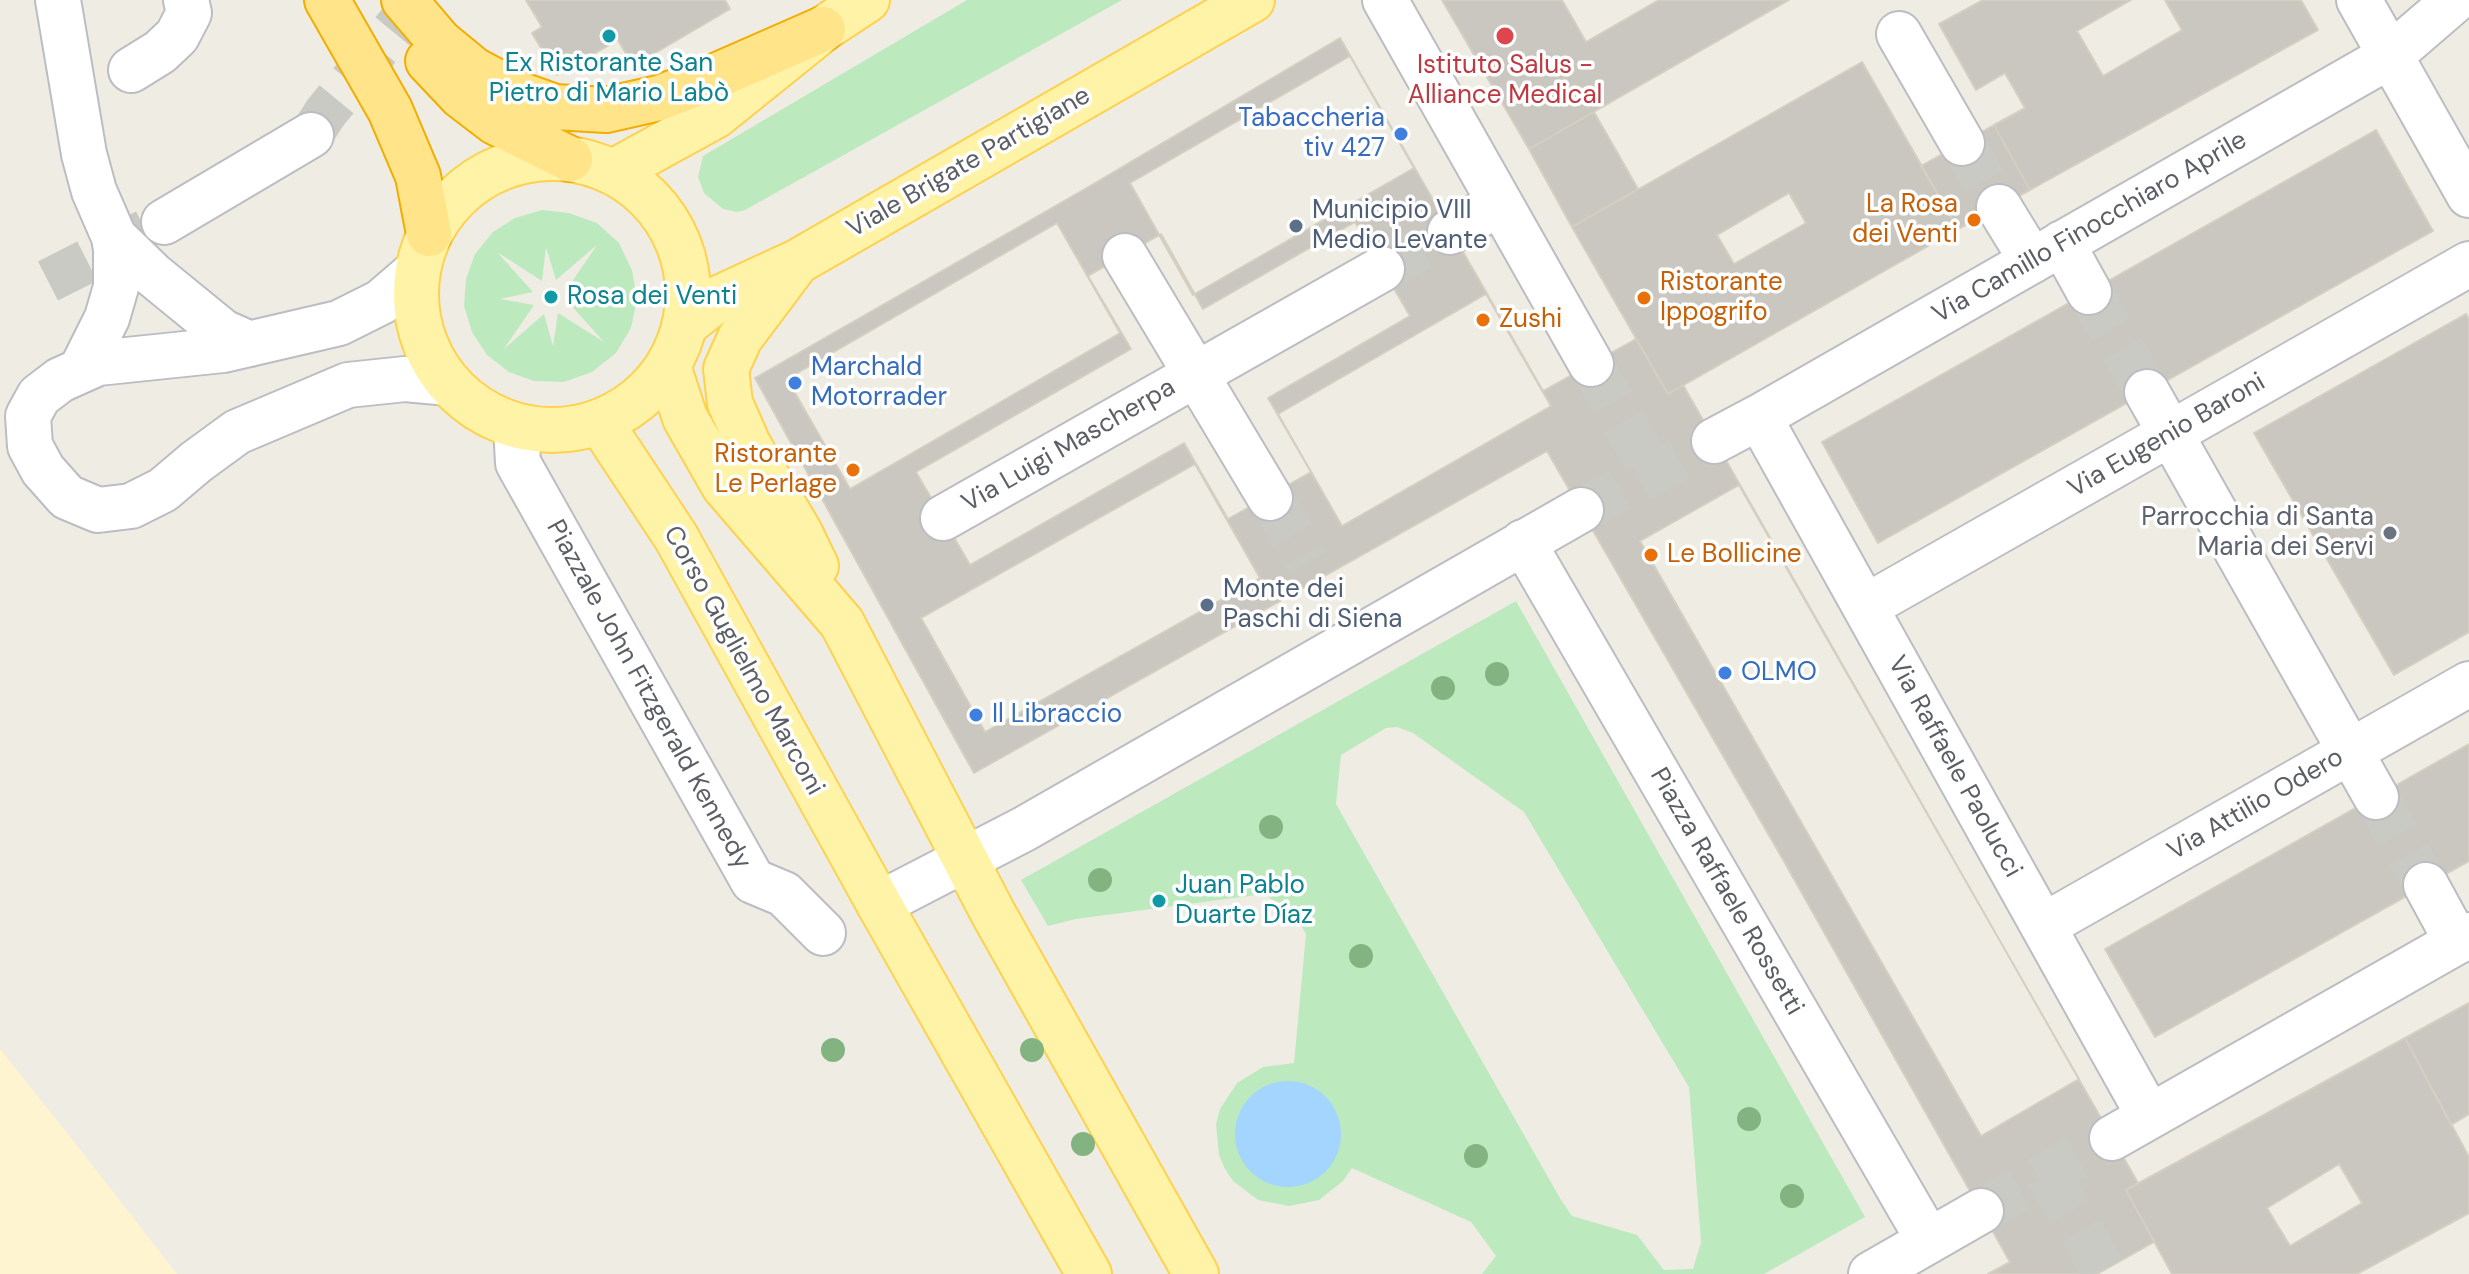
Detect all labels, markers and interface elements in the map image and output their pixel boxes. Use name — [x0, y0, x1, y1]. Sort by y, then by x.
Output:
marker: Istituto Salus - Alliance Medical — [1494, 25, 1516, 47]
marker: Ex Ristorante San Pietro di Mario Labò — [600, 27, 618, 45]
place label: Ex Ristorante San Pietro di Mario Labò — [489, 48, 729, 110]
place label: Istituto Salus - Alliance Medical — [1408, 50, 1602, 112]
street label: Viale Brigate Partigiane — [842, 81, 1096, 245]
place label: Tabaccheria tiv 427 — [1238, 103, 1385, 164]
marker: Tabaccheria tiv 427 — [1392, 125, 1410, 143]
street label: Via Camillo Finocchiaro Aprile — [1927, 125, 2253, 331]
place label: La Rosa dei Venti — [1852, 189, 1958, 250]
place label: Municipio VIII Medio Levante — [1312, 195, 1488, 256]
marker: La Rosa dei Venti — [1965, 211, 1983, 229]
marker: Municipio VIII Medio Levante — [1287, 217, 1305, 235]
place label: Ristorante Ippogrifo — [1660, 267, 1783, 328]
place label: Rosa dei Venti — [567, 281, 737, 313]
marker: Rosa dei Venti — [542, 288, 560, 306]
marker: Ristorante Ippogrifo — [1635, 289, 1653, 307]
place label: Zushi — [1499, 304, 1562, 336]
marker: Zushi — [1474, 311, 1492, 329]
place label: Marchald Motorrader — [811, 352, 947, 414]
street label: Via Eugenio Baroni — [2063, 367, 2271, 505]
street label: Via Luigi Mascherpa — [957, 372, 1181, 520]
marker: Marchald Motorrader — [786, 374, 804, 392]
place label: Ristorante Le Perlage — [714, 439, 837, 500]
marker: Ristorante Le Perlage — [844, 461, 862, 479]
place label: Parrocchia di Santa Maria dei Servi — [2141, 502, 2374, 564]
street label: Piazzale John Fitzgerald Kennedy — [539, 515, 757, 875]
street label: Corso Guglielmo Marconi — [656, 521, 830, 801]
marker: Parrocchia di Santa Maria dei Servi — [2381, 524, 2399, 542]
place label: Le Bollicine — [1667, 539, 1802, 571]
marker: Le Bollicine — [1642, 546, 1660, 564]
place label: Monte dei Paschi di Siena — [1223, 574, 1402, 636]
marker: Monte dei Paschi di Siena — [1198, 596, 1216, 614]
street label: Via Raffaele Paolucci — [1880, 651, 2028, 883]
place label: OLMO — [1741, 657, 1817, 689]
marker: OLMO — [1716, 664, 1734, 682]
place label: Il Libraccio — [992, 699, 1122, 731]
marker: Il Libraccio — [967, 706, 985, 724]
street label: Via Attilio Odero — [2163, 742, 2349, 868]
street label: Piazza Raffaele Rossetti — [1642, 763, 1810, 1021]
place label: Juan Pablo Duarte Díaz — [1175, 870, 1313, 932]
marker: Juan Pablo Duarte Díaz — [1150, 892, 1168, 910]

